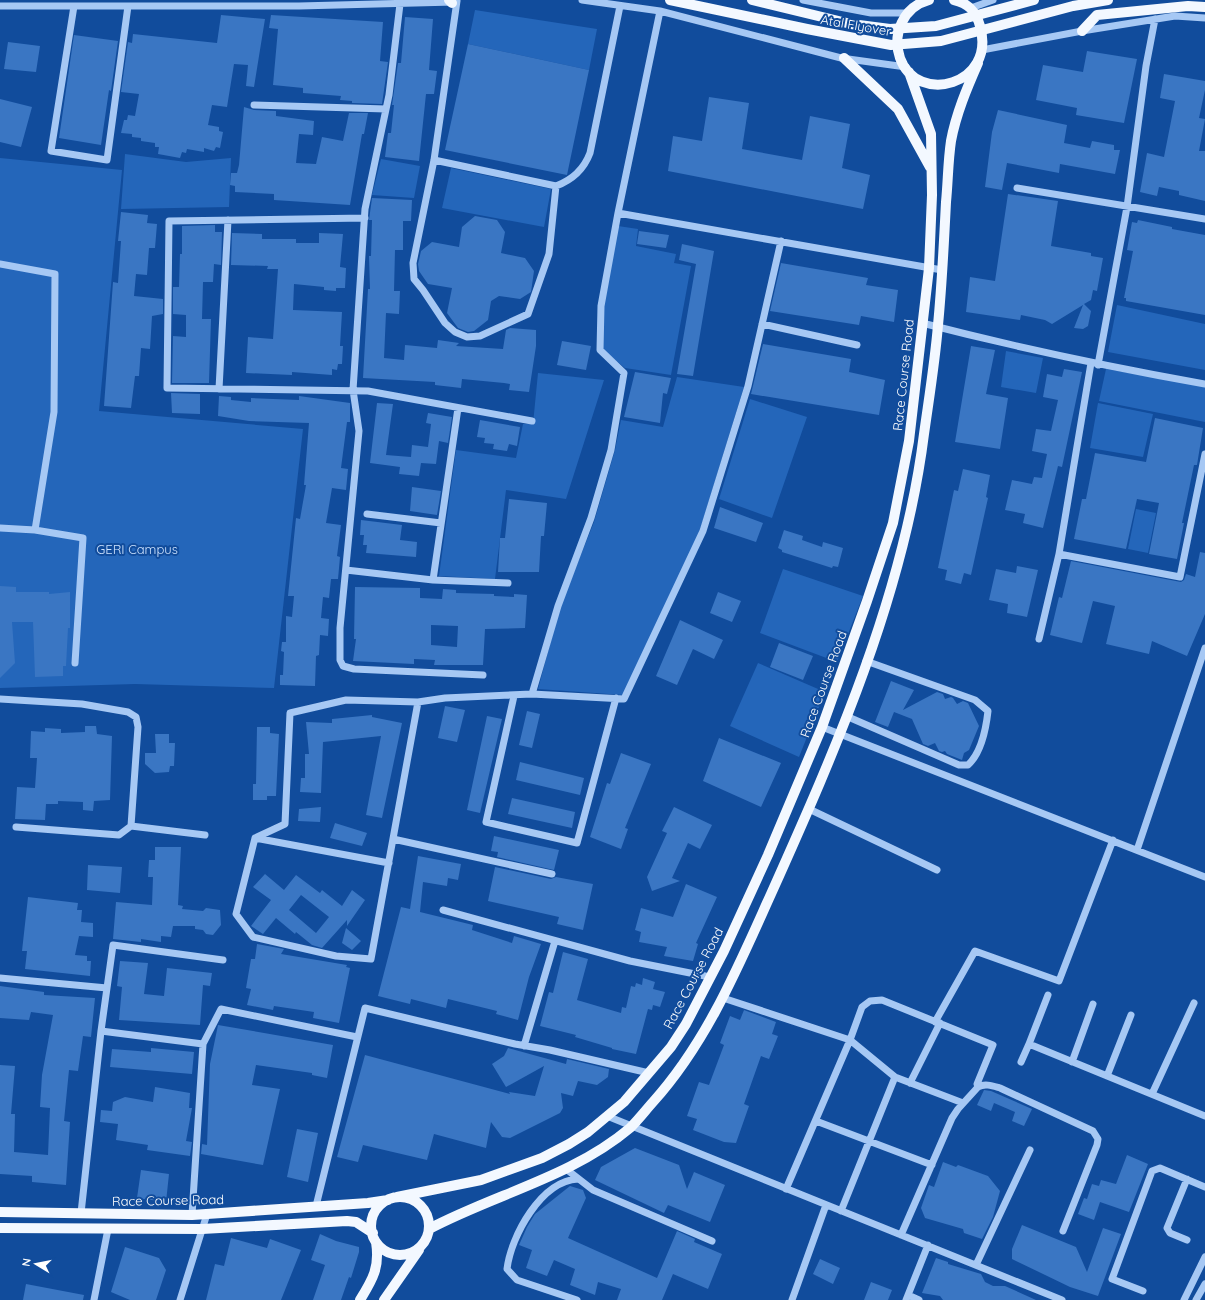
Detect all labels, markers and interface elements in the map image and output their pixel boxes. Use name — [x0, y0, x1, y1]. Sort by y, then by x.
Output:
street label: Atal Flyover — [819, 11, 893, 39]
street label: Race Course Road — [889, 318, 917, 432]
park label: GERI Campus — [96, 541, 178, 557]
street label: Race Course Road — [796, 629, 850, 739]
street label: Race Course Road — [660, 925, 726, 1031]
street label: Race Course Road — [112, 1191, 224, 1209]
north arrow — [16, 1244, 56, 1284]
text: N — [19, 1257, 34, 1267]

